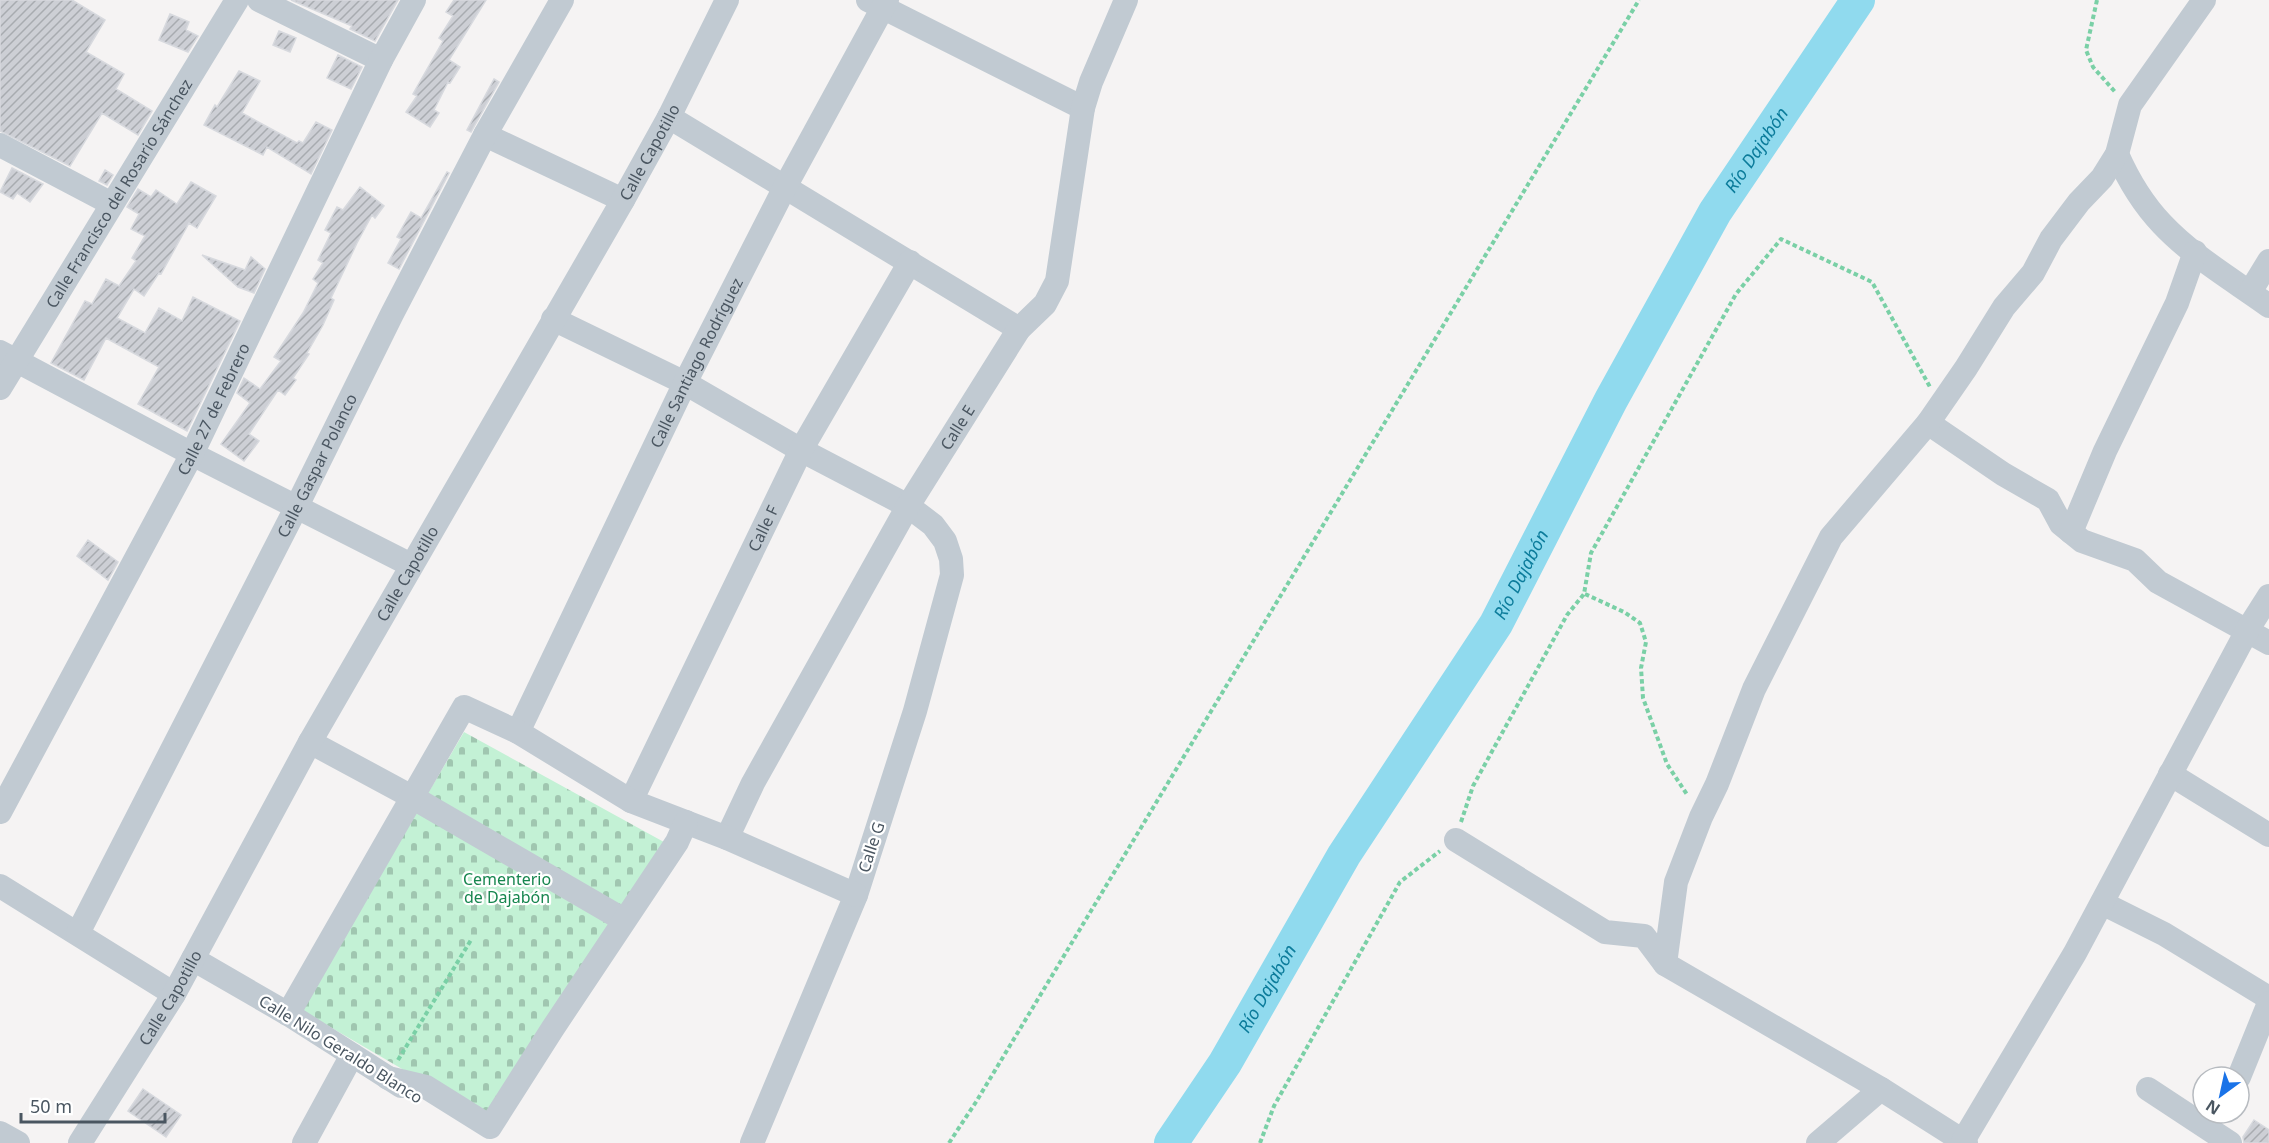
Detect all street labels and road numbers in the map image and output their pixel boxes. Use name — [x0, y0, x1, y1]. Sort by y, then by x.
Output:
street label: Calle Francisco del Rosario Sánchez — [40, 75, 197, 312]
street label: Calle Capotillo — [614, 100, 685, 204]
street label: Calle Santiago Rodríguez — [645, 274, 748, 451]
street label: Calle 27 de Febrero — [172, 339, 255, 479]
street label: Calle Gaspar Polanco — [272, 390, 362, 541]
street label: Calle E — [935, 401, 980, 454]
street label: Calle F — [743, 501, 784, 555]
street label: Calle Capotillo — [371, 522, 444, 625]
street label: Calle G — [852, 819, 890, 875]
street label: Calle Capotillo — [133, 946, 207, 1050]
street label: Calle Nilo Geraldo Blanco — [255, 990, 427, 1108]

